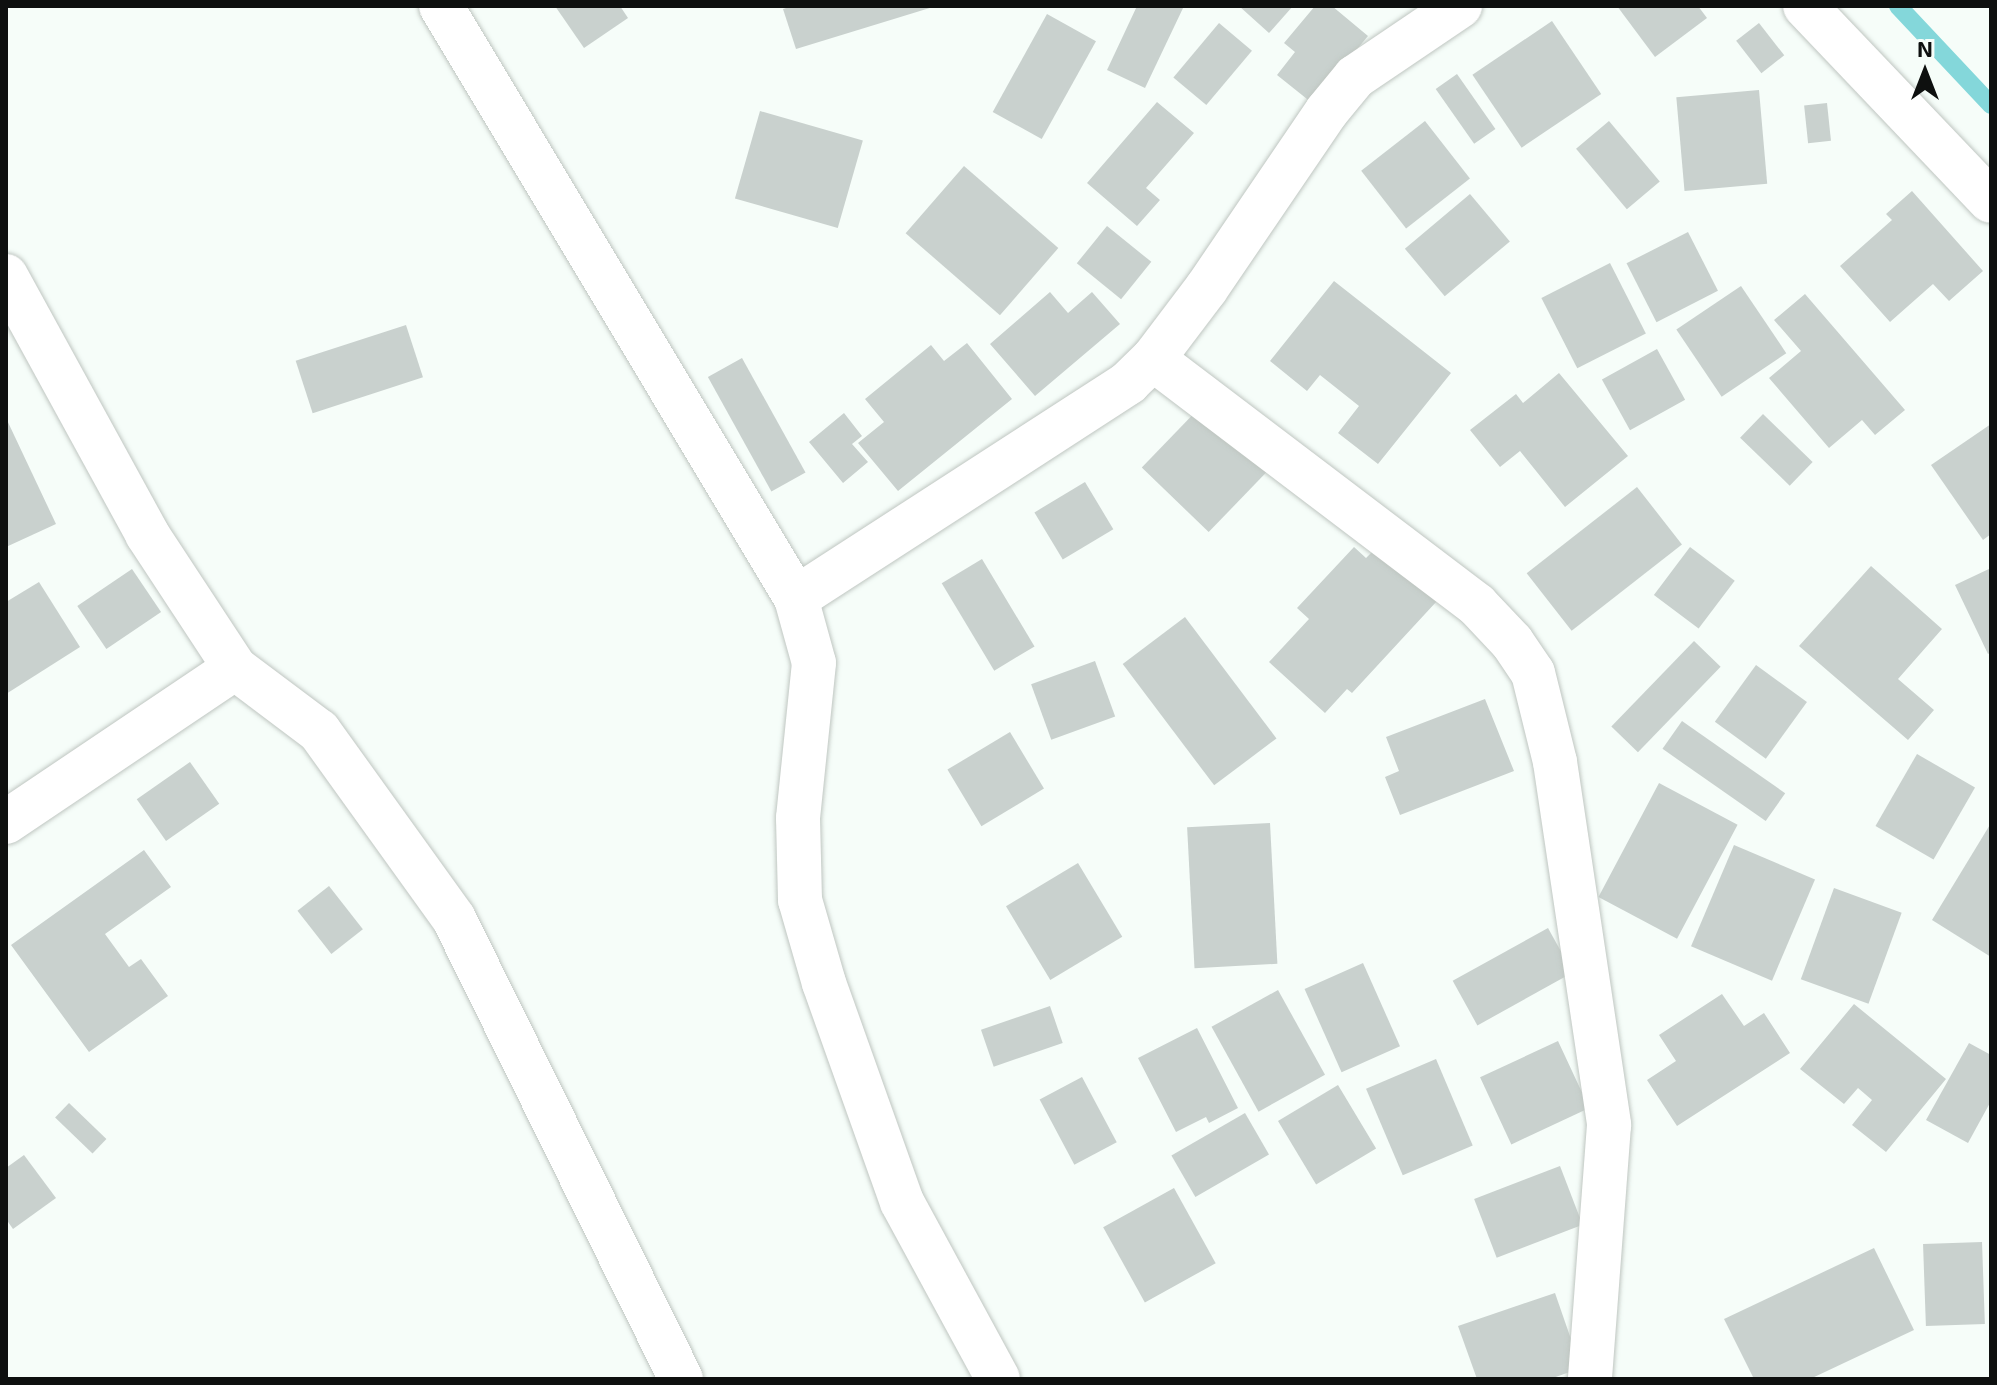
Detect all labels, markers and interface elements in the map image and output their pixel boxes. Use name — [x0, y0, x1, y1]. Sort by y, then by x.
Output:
north arrow — [1885, 32, 1965, 112]
text: N — [1917, 35, 1933, 61]

